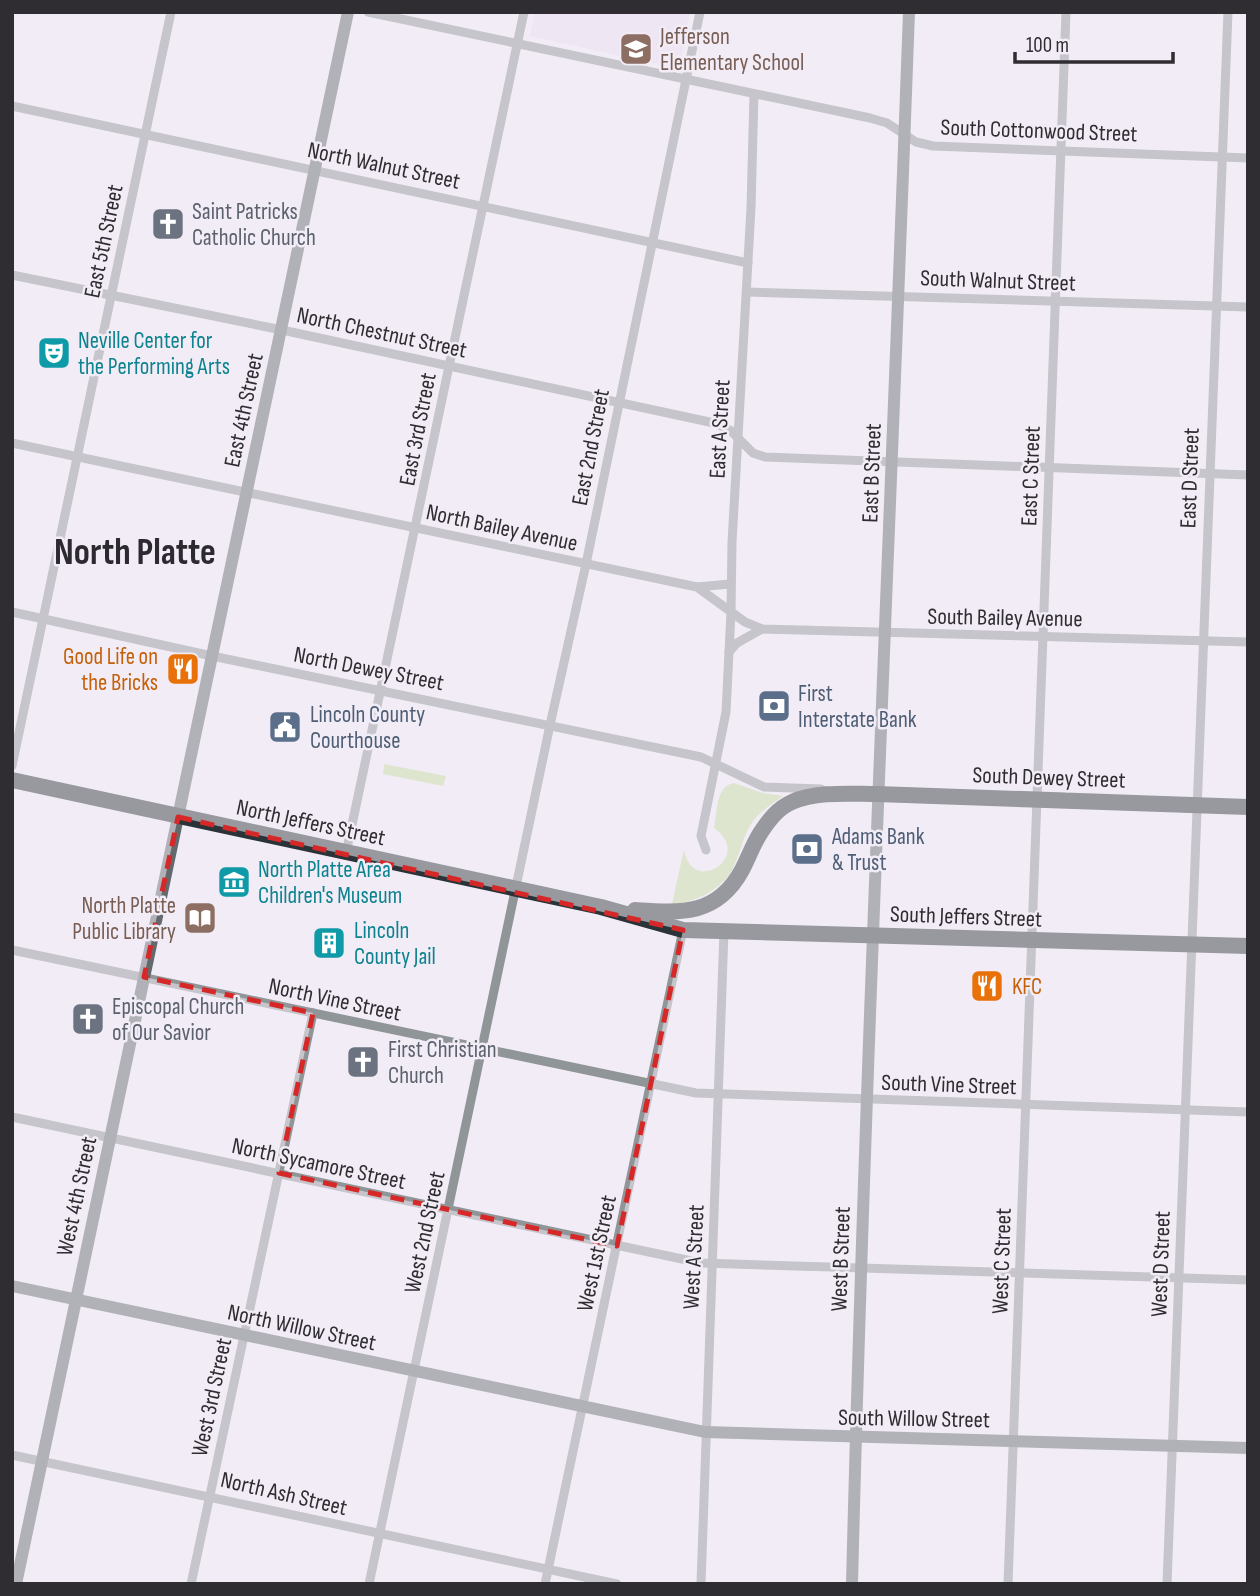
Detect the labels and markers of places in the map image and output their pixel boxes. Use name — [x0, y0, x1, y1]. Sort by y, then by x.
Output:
place label: Jefferson Elementary School — [659, 23, 804, 77]
school or university icon: Jefferson Elementary School — [617, 30, 655, 68]
place label: Saint Patricks Catholic Church — [192, 198, 316, 252]
church icon: Saint Patricks Catholic Church — [149, 205, 187, 243]
place label: Neville Center for the Performing Arts — [78, 327, 230, 381]
theatre icon: Neville Center for the Performing Arts — [35, 334, 73, 372]
place label: Good Life on the Bricks — [63, 643, 158, 697]
restaurant icon: Good Life on the Bricks — [164, 650, 202, 688]
place label: First Interstate Bank — [798, 680, 917, 734]
bank icon: First Interstate Bank — [755, 687, 793, 725]
place label: Lincoln County Courthouse — [310, 701, 425, 755]
public building icon: Lincoln County Courthouse — [266, 708, 304, 746]
place label: Adams Bank & Trust — [831, 823, 925, 877]
bank icon: Adams Bank & Trust — [788, 830, 826, 868]
place label: North Platte Area Children's Museum — [258, 856, 402, 910]
museum icon: North Platte Area Children's Museum — [215, 863, 253, 901]
place label: North Platte Public Library — [72, 892, 176, 946]
library icon: North Platte Public Library — [181, 899, 219, 937]
place label: Lincoln County Jail — [354, 917, 436, 971]
building icon: Lincoln County Jail — [310, 924, 348, 962]
restaurant icon: KFC — [968, 967, 1006, 1005]
place label: KFC — [1012, 973, 1042, 1001]
place label: Episcopal Church of Our Savior — [112, 993, 244, 1047]
church icon: Episcopal Church of Our Savior — [69, 1000, 107, 1038]
place label: First Christian Church — [388, 1036, 497, 1090]
church icon: First Christian Church — [344, 1043, 382, 1081]

